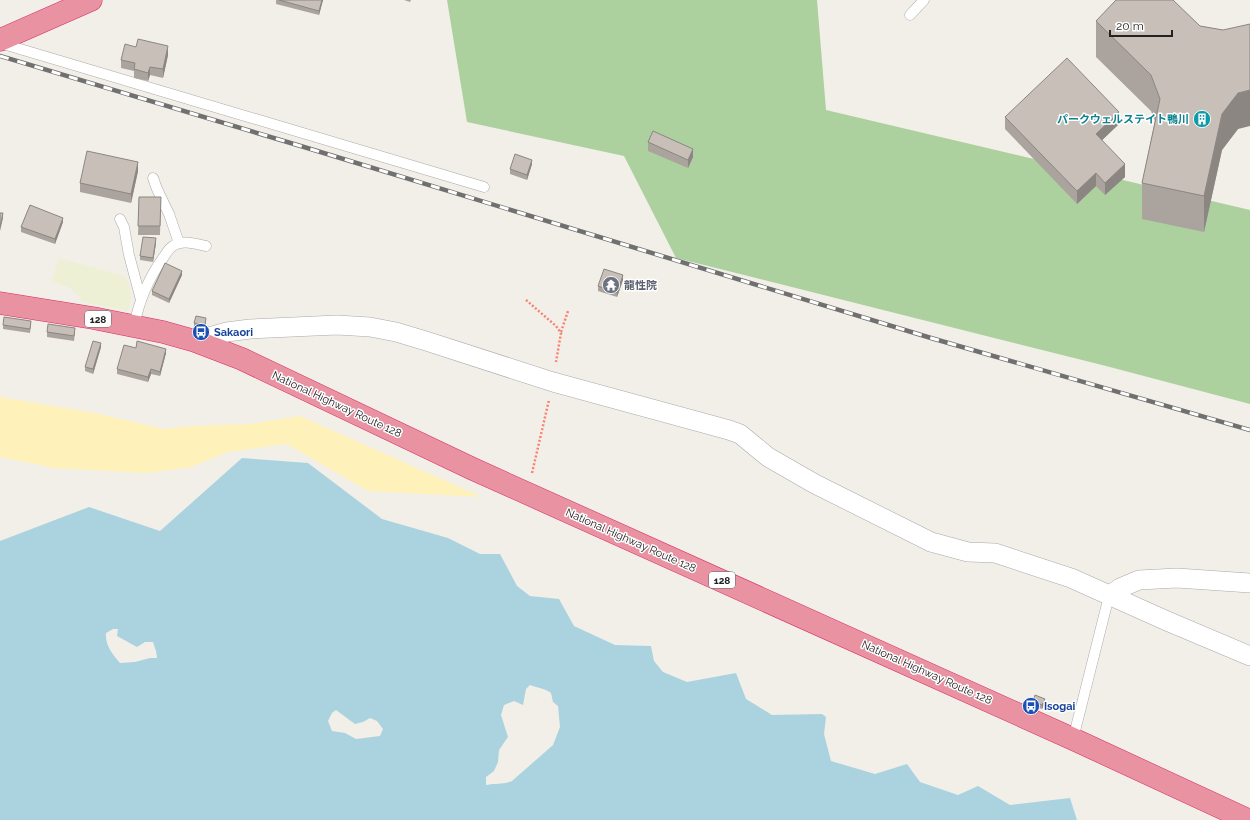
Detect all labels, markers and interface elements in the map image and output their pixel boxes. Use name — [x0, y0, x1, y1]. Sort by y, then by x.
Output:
scale bar — [1110, 12, 1172, 38]
text: 20 m — [1116, 19, 1144, 33]
building icon: パークウェルステイト鴨川 — [1192, 109, 1212, 129]
place label: パークウェルステイト鴨川 — [1057, 113, 1189, 126]
temple icon: 龍性院 — [601, 275, 621, 295]
place label: 龍性院 — [624, 279, 657, 292]
road number: 128 — [85, 311, 111, 327]
bus stop icon: Sakaori — [191, 322, 211, 342]
place label: Sakaori — [214, 326, 253, 339]
street label: National Highway Route 128 — [270, 369, 404, 440]
street label: National Highway Route 128 — [564, 506, 698, 575]
road number: 128 — [709, 572, 735, 588]
street label: National Highway Route 128 — [860, 638, 994, 707]
bus stop icon: Isogai — [1021, 696, 1041, 716]
place label: Isogai — [1044, 700, 1075, 713]

